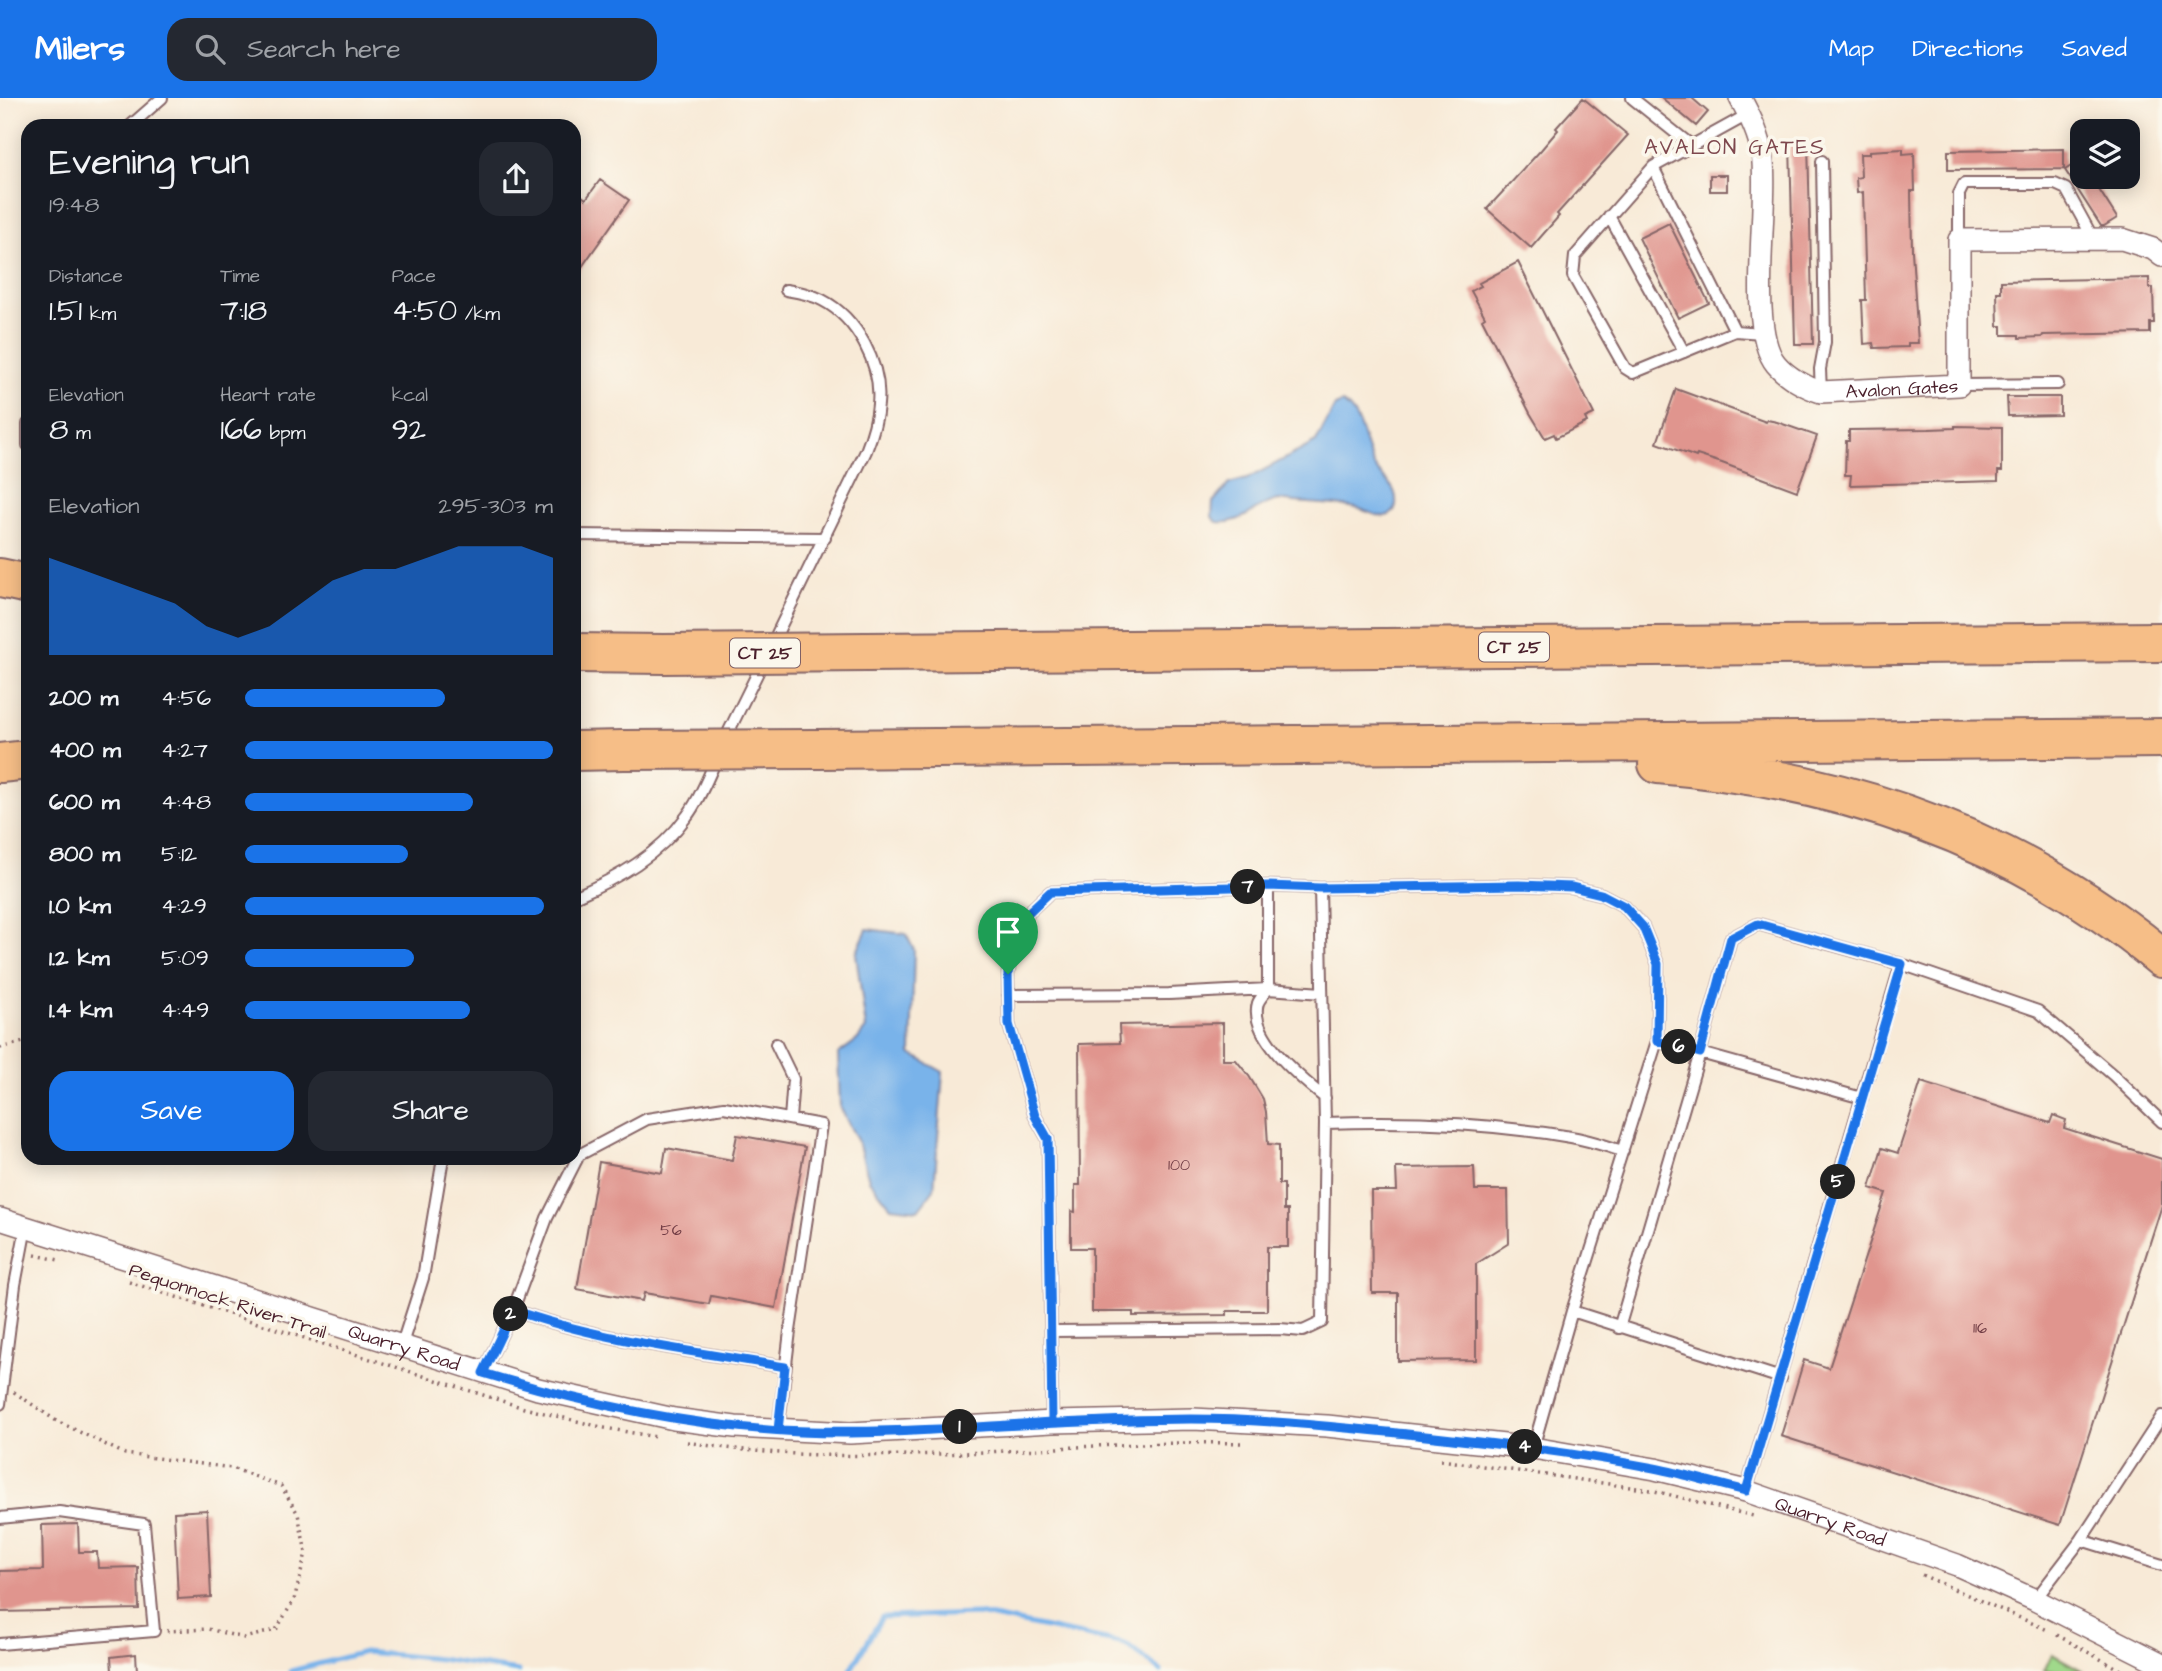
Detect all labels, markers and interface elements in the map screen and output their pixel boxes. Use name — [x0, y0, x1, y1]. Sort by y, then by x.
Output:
search box — [167, 18, 657, 81]
text: Milers — [35, 26, 125, 72]
icon: search — [191, 30, 229, 68]
text: Search here — [247, 31, 401, 67]
text: Map — [1829, 32, 1874, 66]
text: Directions — [1912, 32, 2024, 66]
text: Saved — [2062, 32, 2127, 66]
map controls — [2070, 119, 2140, 189]
button: layers — [2070, 119, 2140, 189]
district label: AVALON GATES — [1644, 133, 1826, 162]
text: Evening run — [49, 137, 250, 189]
button: share — [479, 142, 553, 216]
text: 19:48 — [49, 189, 99, 221]
text: Distance — [49, 263, 123, 290]
text: Time — [220, 263, 260, 290]
text: Pace — [392, 263, 436, 290]
text: 1.51 — [49, 290, 82, 332]
text: 7:18 — [220, 290, 267, 332]
text: 4:50 — [392, 290, 457, 332]
text: km — [82, 301, 116, 328]
text: /km — [457, 301, 500, 328]
street label: Avalon Gates — [1845, 373, 1959, 406]
text: Elevation — [49, 382, 124, 409]
text: Heart rate — [220, 382, 316, 409]
text: kcal — [392, 382, 428, 409]
text: 8 — [49, 409, 68, 451]
text: 166 — [220, 409, 262, 451]
text: 92 — [392, 409, 426, 451]
text: m — [68, 420, 91, 447]
text: bpm — [262, 420, 305, 447]
text: Elevation — [49, 490, 140, 522]
text: 295–303 m — [438, 490, 553, 522]
road number: CT 25 — [1479, 632, 1549, 662]
road number: CT 25 — [730, 638, 800, 668]
text: 200 m — [49, 682, 118, 714]
text: 4:56 — [161, 682, 211, 714]
text: 400 m — [49, 734, 121, 766]
text: 4:27 — [161, 734, 208, 766]
text: 600 m — [49, 786, 120, 818]
text: 4:48 — [161, 786, 211, 818]
text: 800 m — [49, 838, 120, 870]
text: 5:12 — [161, 838, 197, 870]
pin: 7 — [1230, 870, 1266, 904]
text: 7 — [1242, 873, 1253, 900]
text: 1.0 km — [49, 890, 111, 922]
text: 4:29 — [161, 890, 207, 922]
pin — [978, 902, 1038, 974]
icon: arrive — [989, 913, 1027, 951]
text: 1.2 km — [49, 942, 110, 974]
text: 5:09 — [161, 942, 209, 974]
text: 1.4 km — [49, 994, 112, 1026]
text: 4:49 — [161, 994, 209, 1026]
pin: 6 — [1662, 1030, 1696, 1065]
text: 6 — [1673, 1033, 1684, 1060]
button: Save — [49, 1071, 294, 1151]
button: Share — [308, 1071, 553, 1151]
house number: 100 — [1168, 1154, 1190, 1176]
pin: 5 — [1820, 1164, 1856, 1200]
text: 5 — [1831, 1168, 1844, 1195]
house number: 56 — [660, 1219, 682, 1241]
street label: Pequonnock River Trail — [125, 1257, 330, 1346]
pin: 2 — [494, 1296, 528, 1332]
text: 2 — [505, 1300, 516, 1327]
house number: 116 — [1973, 1317, 1987, 1339]
street label: Quarry Road — [345, 1318, 463, 1379]
pin: 1 — [942, 1410, 978, 1444]
text: 1 — [958, 1413, 961, 1440]
pin: 4 — [1508, 1430, 1542, 1464]
text: 4 — [1518, 1433, 1531, 1460]
street label: Quarry Road — [1771, 1490, 1889, 1554]

